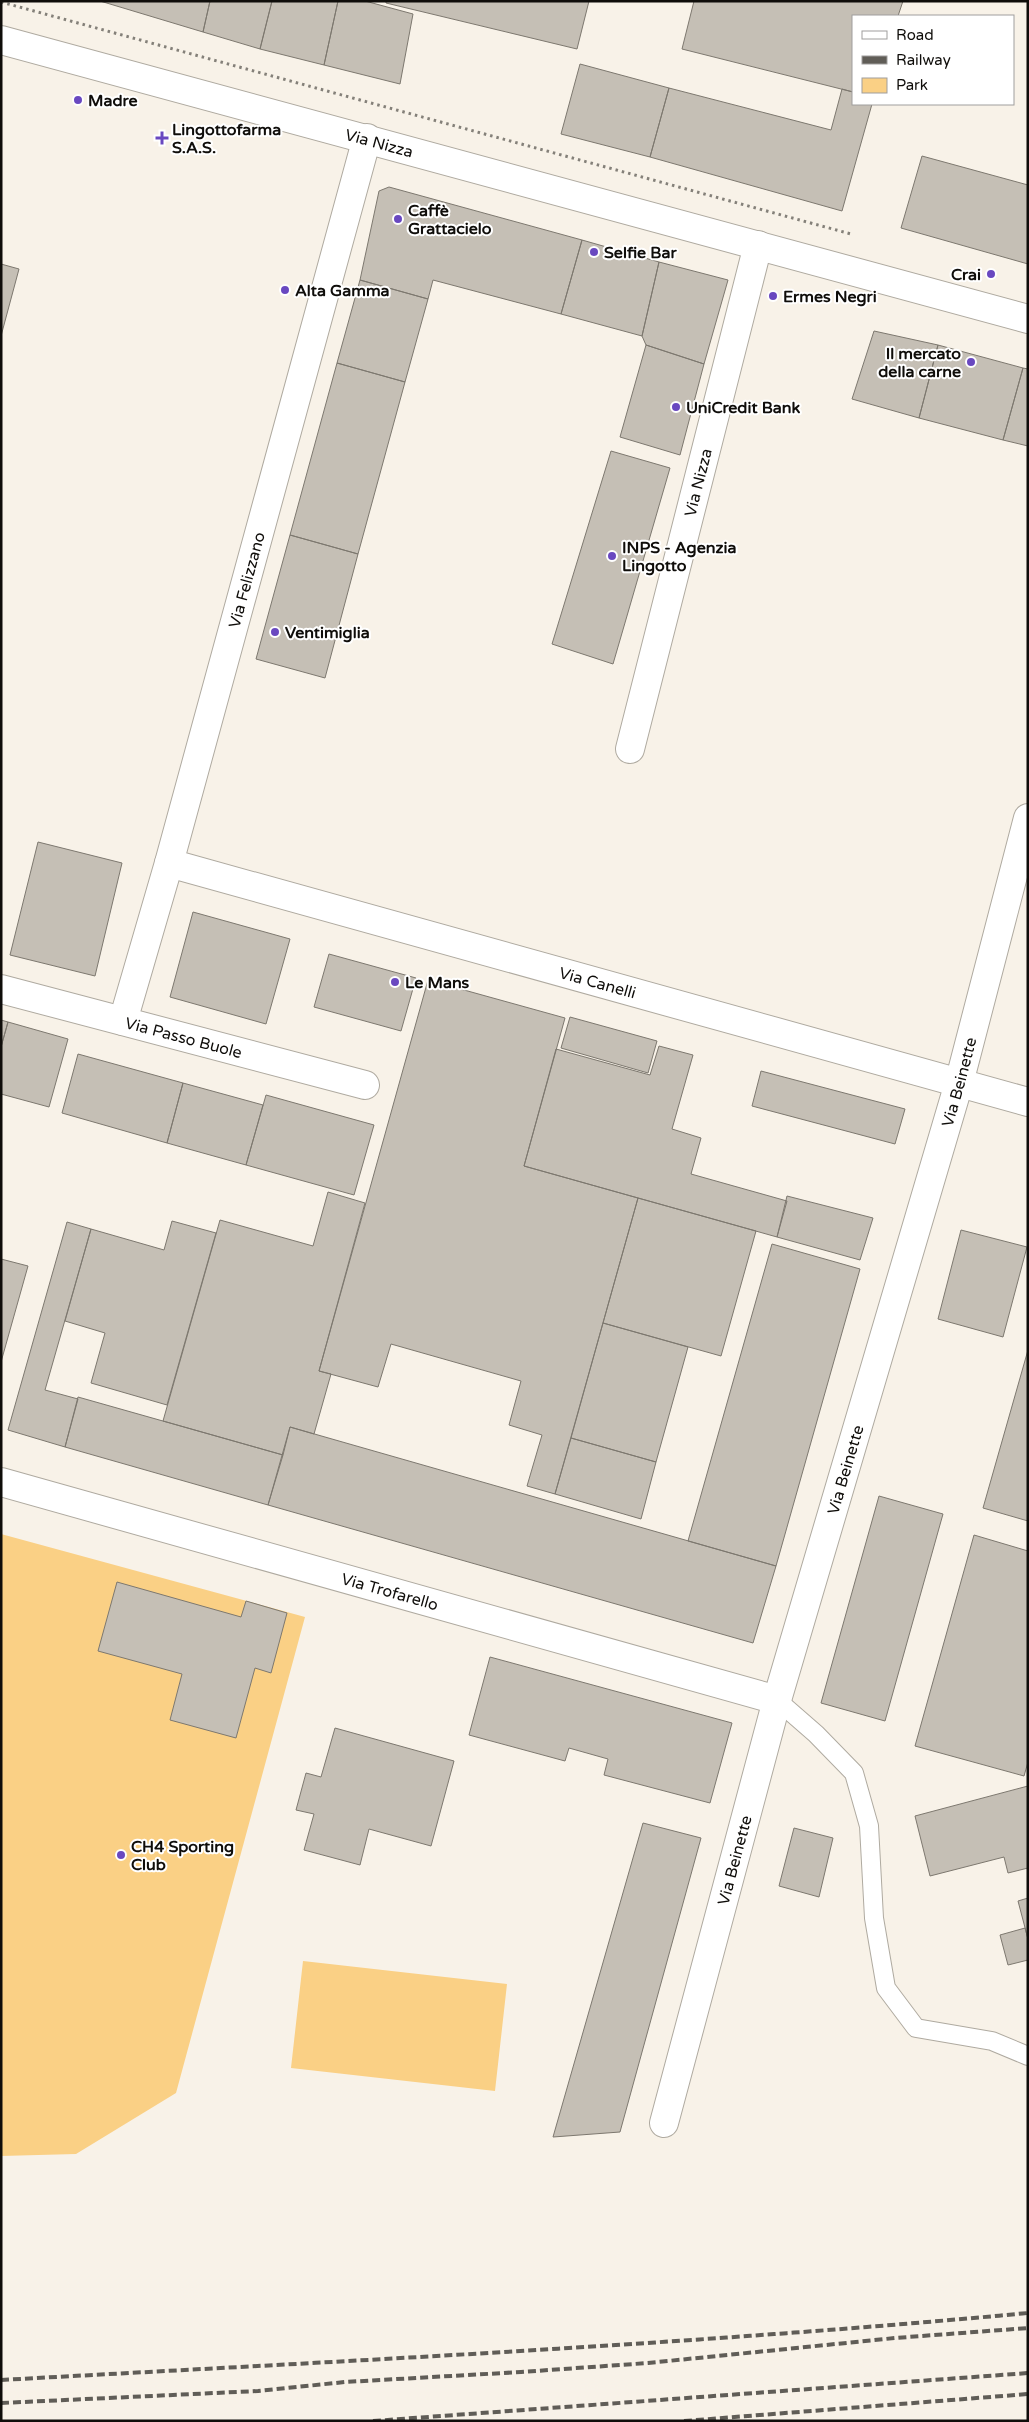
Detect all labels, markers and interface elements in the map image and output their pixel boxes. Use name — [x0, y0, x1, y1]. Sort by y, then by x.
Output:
legend — [852, 15, 1014, 105]
text: Road — [896, 26, 934, 44]
text: Railway — [896, 51, 951, 69]
text: Park — [896, 76, 928, 94]
place label: Madre — [88, 91, 138, 111]
marker: Madre — [72, 94, 84, 106]
place label: Lingottofarma S.A.S. — [172, 120, 281, 158]
street label: Via Nizza — [343, 125, 415, 163]
marker: Lingottofarma S.A.S. — [156, 132, 168, 144]
place label: Caffè Grattacielo — [408, 201, 492, 239]
marker: Caffè Grattacielo — [392, 213, 404, 225]
place label: Selfie Bar — [604, 243, 677, 263]
marker: Selfie Bar — [588, 246, 600, 258]
place label: Crai — [951, 265, 981, 285]
marker: Crai — [985, 268, 997, 280]
place label: Alta Gamma — [295, 281, 390, 301]
marker: Alta Gamma — [279, 284, 291, 296]
place label: Ermes Negri — [783, 287, 877, 307]
marker: Ermes Negri — [767, 290, 779, 302]
place label: Il mercato della carne — [878, 344, 961, 382]
marker: Il mercato della carne — [965, 356, 977, 368]
place label: UniCredit Bank — [686, 398, 801, 418]
marker: UniCredit Bank — [670, 401, 682, 413]
street label: Via Nizza — [680, 446, 717, 519]
street label: Via Felizzano — [225, 530, 270, 630]
place label: INPS - Agenzia Lingotto — [622, 538, 736, 576]
marker: INPS - Agenzia Lingotto — [606, 550, 618, 562]
place label: Ventimiglia — [285, 623, 370, 643]
marker: Ventimiglia — [269, 626, 281, 638]
street label: Via Canelli — [557, 963, 638, 1003]
place label: Le Mans — [405, 973, 470, 993]
marker: Le Mans — [389, 976, 401, 988]
street label: Via Passo Buole — [123, 1013, 244, 1063]
street label: Via Beinette — [938, 1035, 981, 1129]
street label: Via Beinette — [823, 1423, 869, 1517]
street label: Via Trofarello — [339, 1569, 440, 1615]
street label: Via Beinette — [714, 1813, 757, 1908]
place label: CH4 Sporting Club — [131, 1837, 234, 1875]
marker: CH4 Sporting Club — [115, 1849, 127, 1861]

